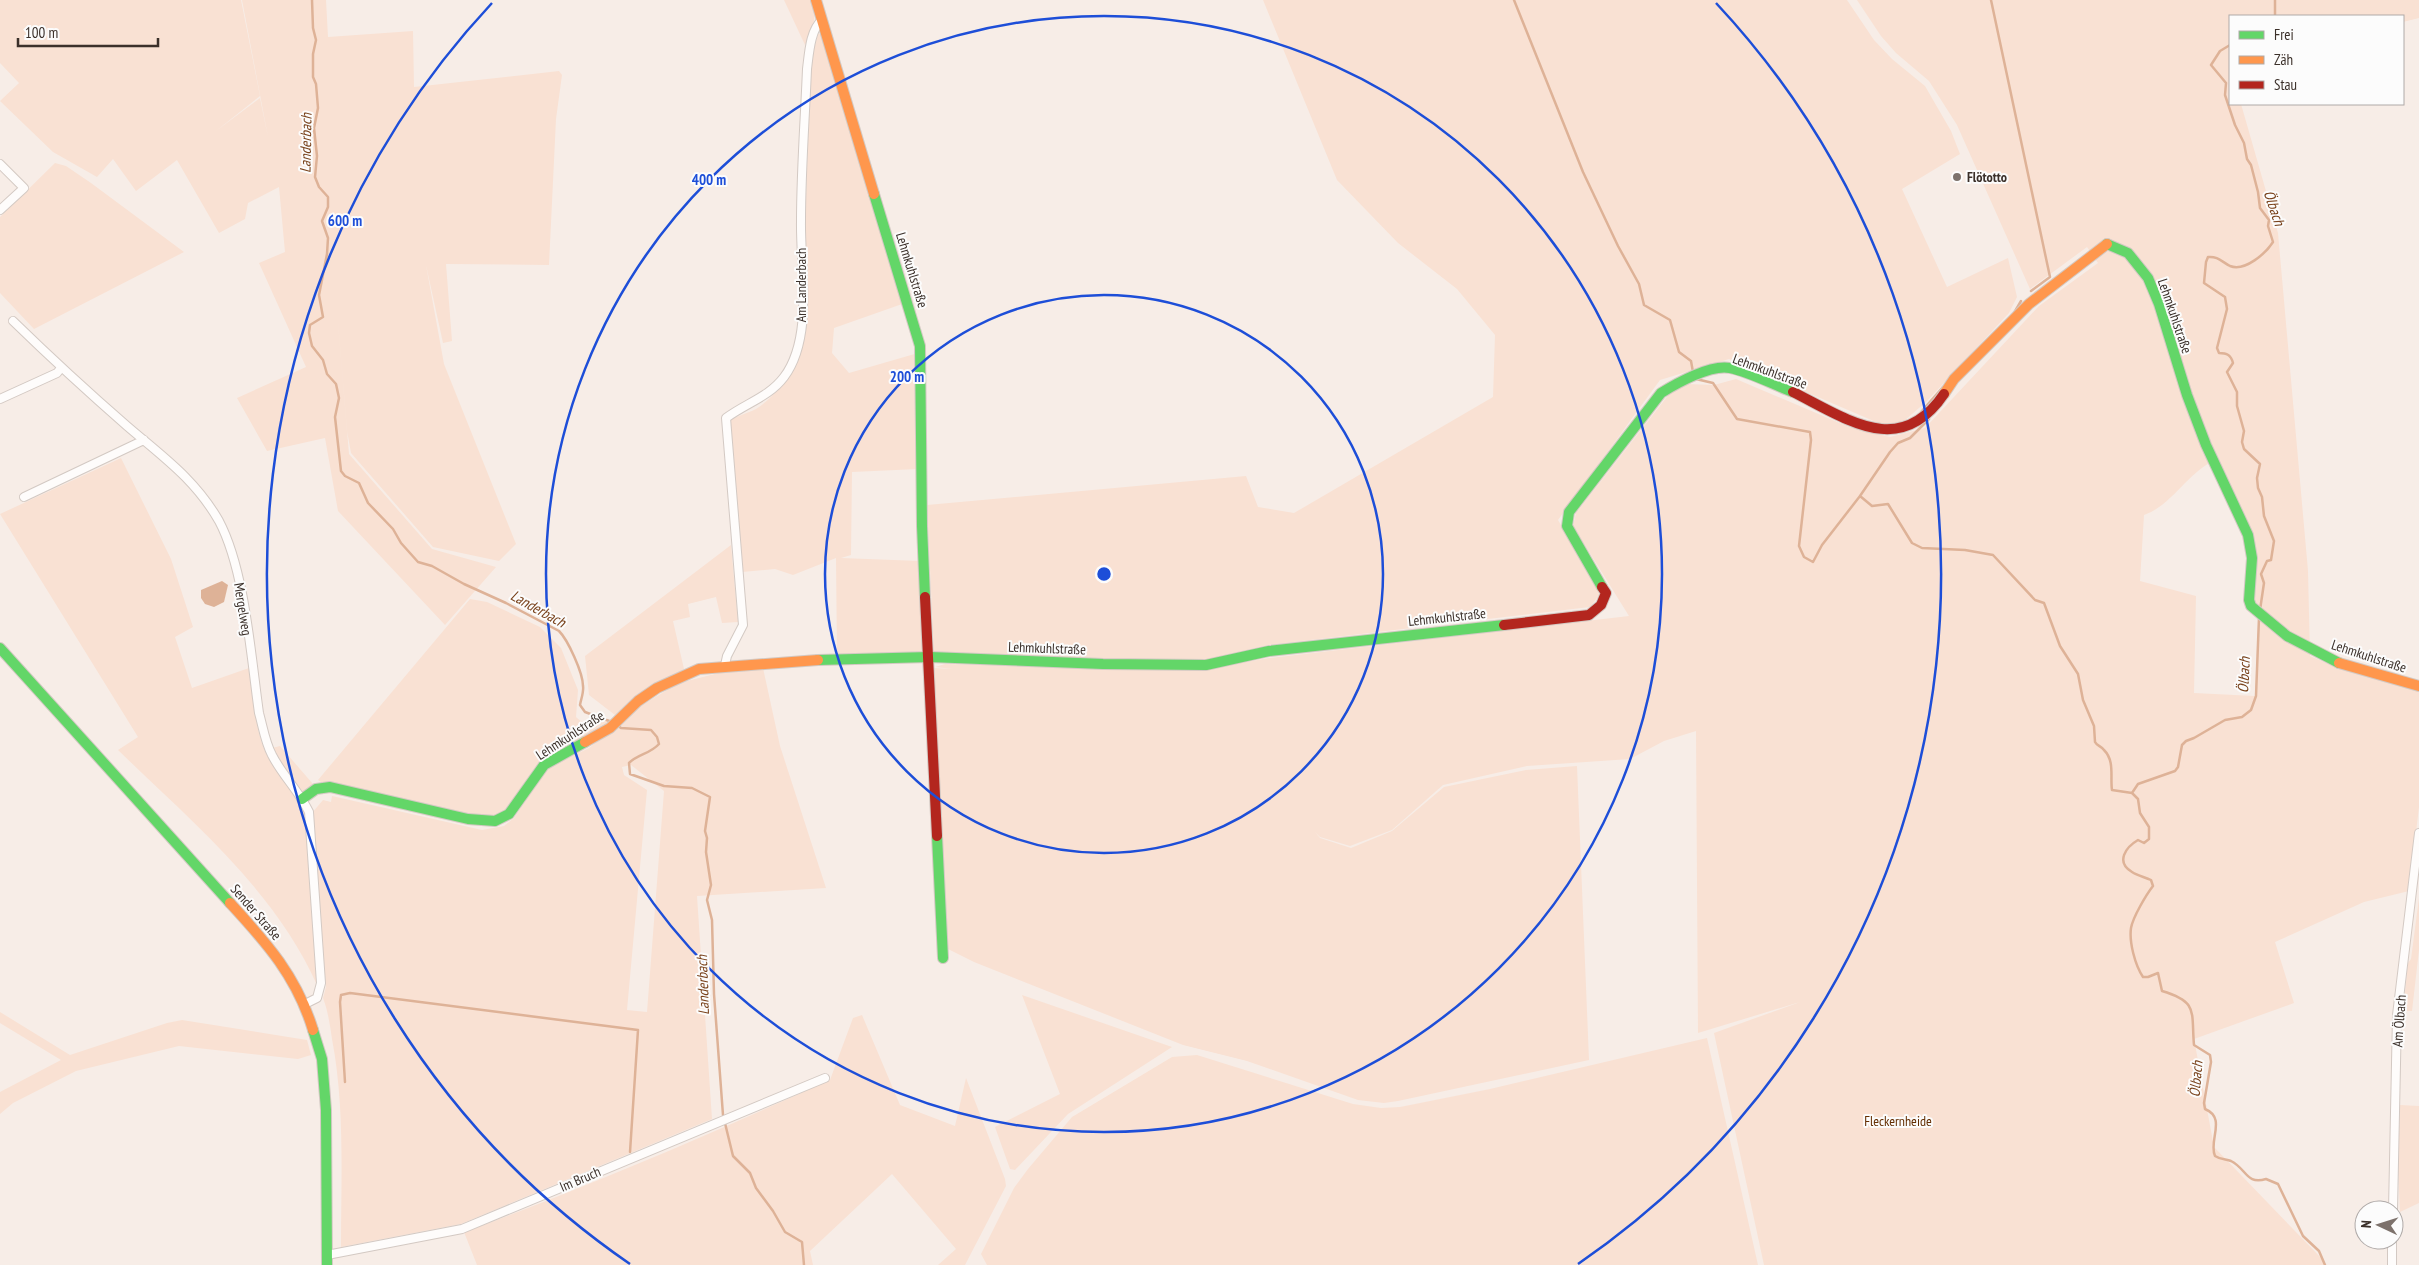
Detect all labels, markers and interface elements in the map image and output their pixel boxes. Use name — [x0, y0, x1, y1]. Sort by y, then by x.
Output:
scale bar — [18, 15, 158, 47]
legend — [2229, 15, 2404, 105]
text: 100 m — [25, 23, 58, 42]
text: Frei — [2274, 25, 2294, 44]
text: Zäh — [2274, 50, 2293, 69]
text: Stau — [2274, 75, 2297, 94]
water label: Landerbach — [295, 112, 316, 173]
place label: Flötotto — [1967, 168, 2007, 186]
text: 400 m — [692, 170, 726, 189]
marker: Flötotto — [1951, 171, 1963, 183]
water label: Ölbach — [2260, 188, 2290, 229]
text: 600 m — [328, 211, 362, 230]
street label: Lehmkuhlstraße — [892, 230, 932, 310]
street label: Am Landerbach — [792, 248, 810, 322]
street label: Lehmkuhlstraße — [2154, 276, 2196, 356]
street label: Lehmkuhlstraße — [1730, 349, 1810, 393]
text: 200 m — [890, 367, 924, 386]
centre of rings — [1095, 565, 1113, 583]
street label: Mergelweg — [230, 581, 256, 637]
water label: Landerbach — [507, 586, 570, 632]
street label: Lehmkuhlstraße — [1407, 604, 1487, 630]
street label: Lehmkuhlstraße — [2329, 635, 2409, 677]
street label: Lehmkuhlstraße — [1008, 638, 1086, 658]
water label: Ölbach — [2233, 655, 2254, 694]
street label: Lehmkuhlstraße — [532, 706, 608, 764]
street label: Sender Straße — [227, 880, 285, 944]
water label: Landerbach — [692, 953, 713, 1015]
street label: Am Ölbach — [2388, 994, 2410, 1048]
water label: Ölbach — [2184, 1059, 2207, 1098]
park label: Fleckernheide — [1864, 1112, 1932, 1130]
street label: Im Bruch — [557, 1162, 603, 1196]
north arrow — [2354, 1200, 2404, 1250]
text: N — [2357, 1220, 2375, 1228]

